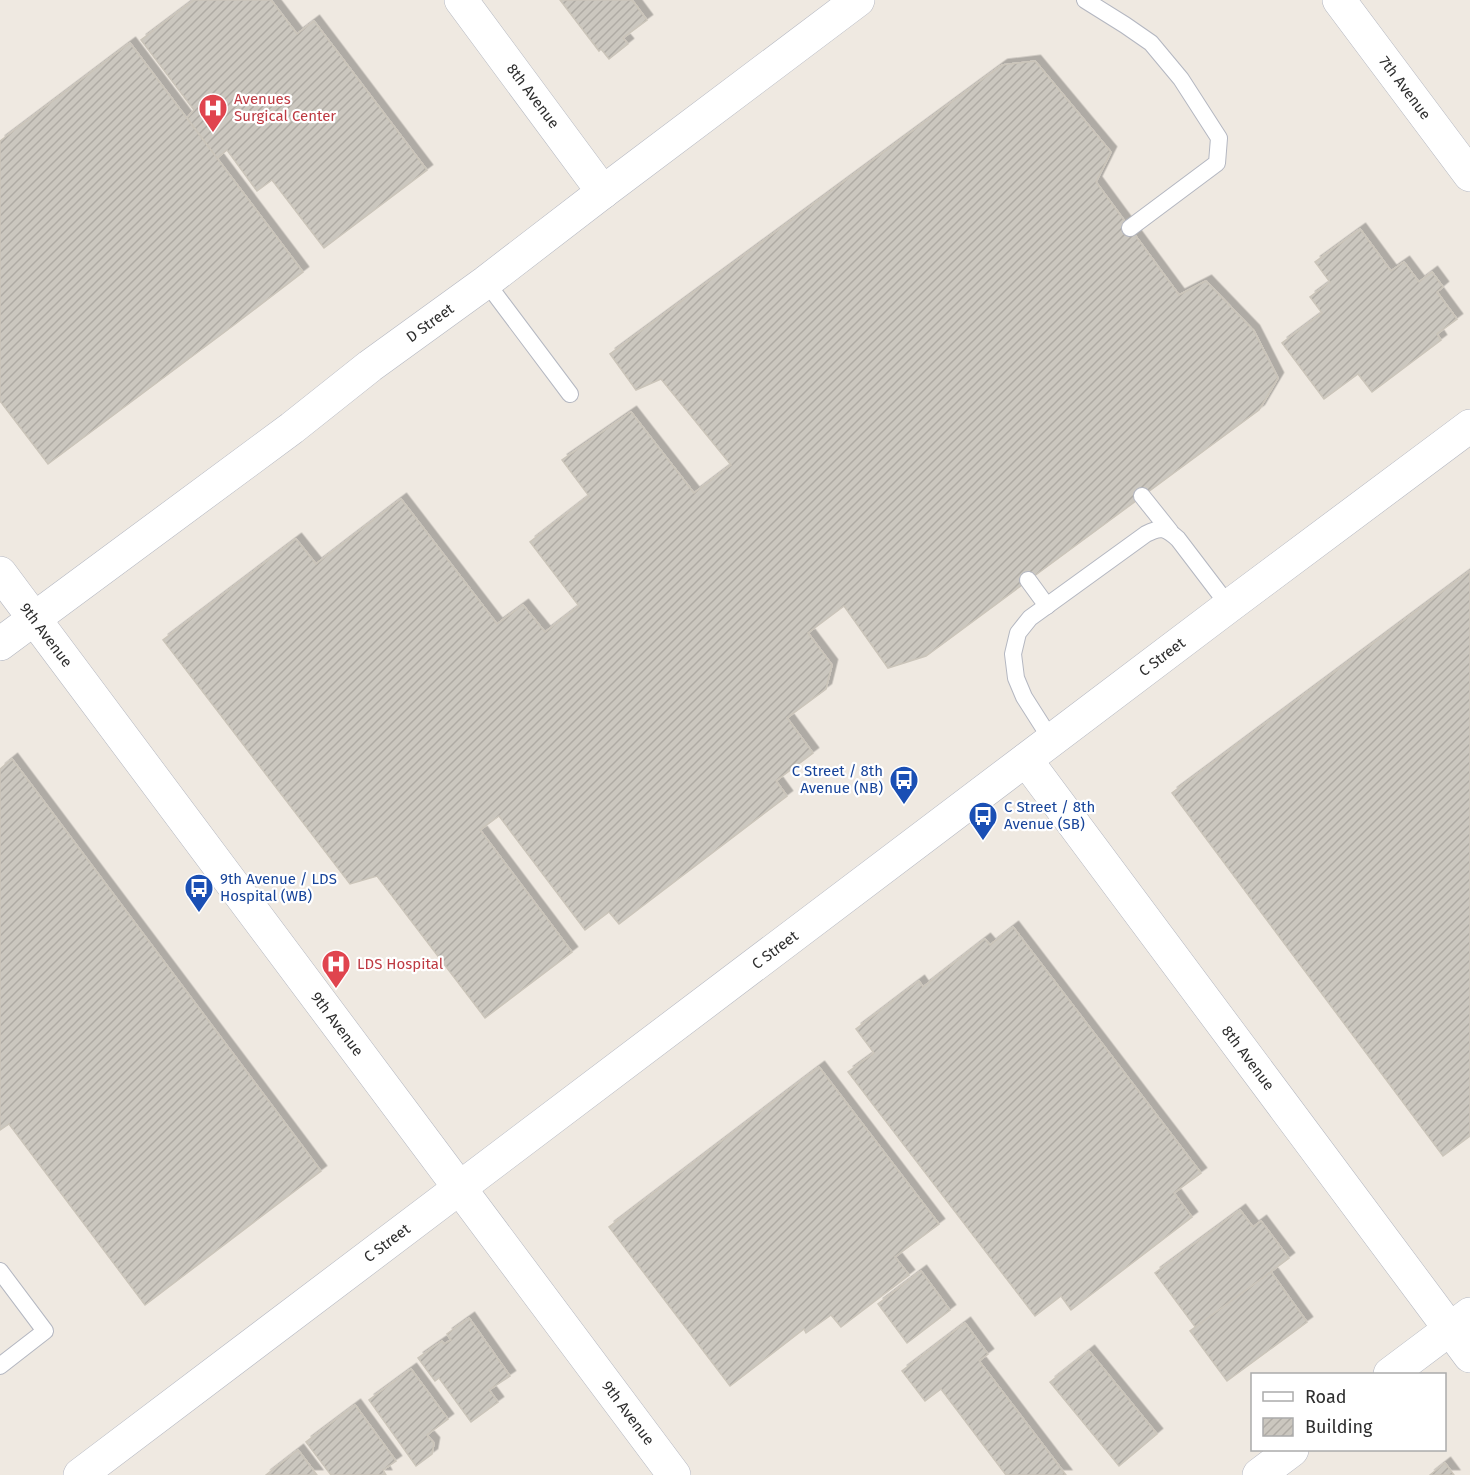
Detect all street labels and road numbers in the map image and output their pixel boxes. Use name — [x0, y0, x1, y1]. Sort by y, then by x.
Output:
street label: 7th Avenue — [1375, 53, 1435, 123]
street label: 8th Avenue — [503, 60, 563, 132]
street label: D Street — [403, 299, 458, 346]
street label: 9th Avenue — [16, 599, 76, 671]
street label: C Street — [1135, 633, 1189, 680]
street label: C Street — [748, 926, 802, 973]
street label: 9th Avenue — [307, 988, 367, 1060]
street label: 8th Avenue — [1218, 1022, 1278, 1094]
street label: C Street — [360, 1219, 414, 1266]
street label: 9th Avenue — [598, 1377, 658, 1449]

